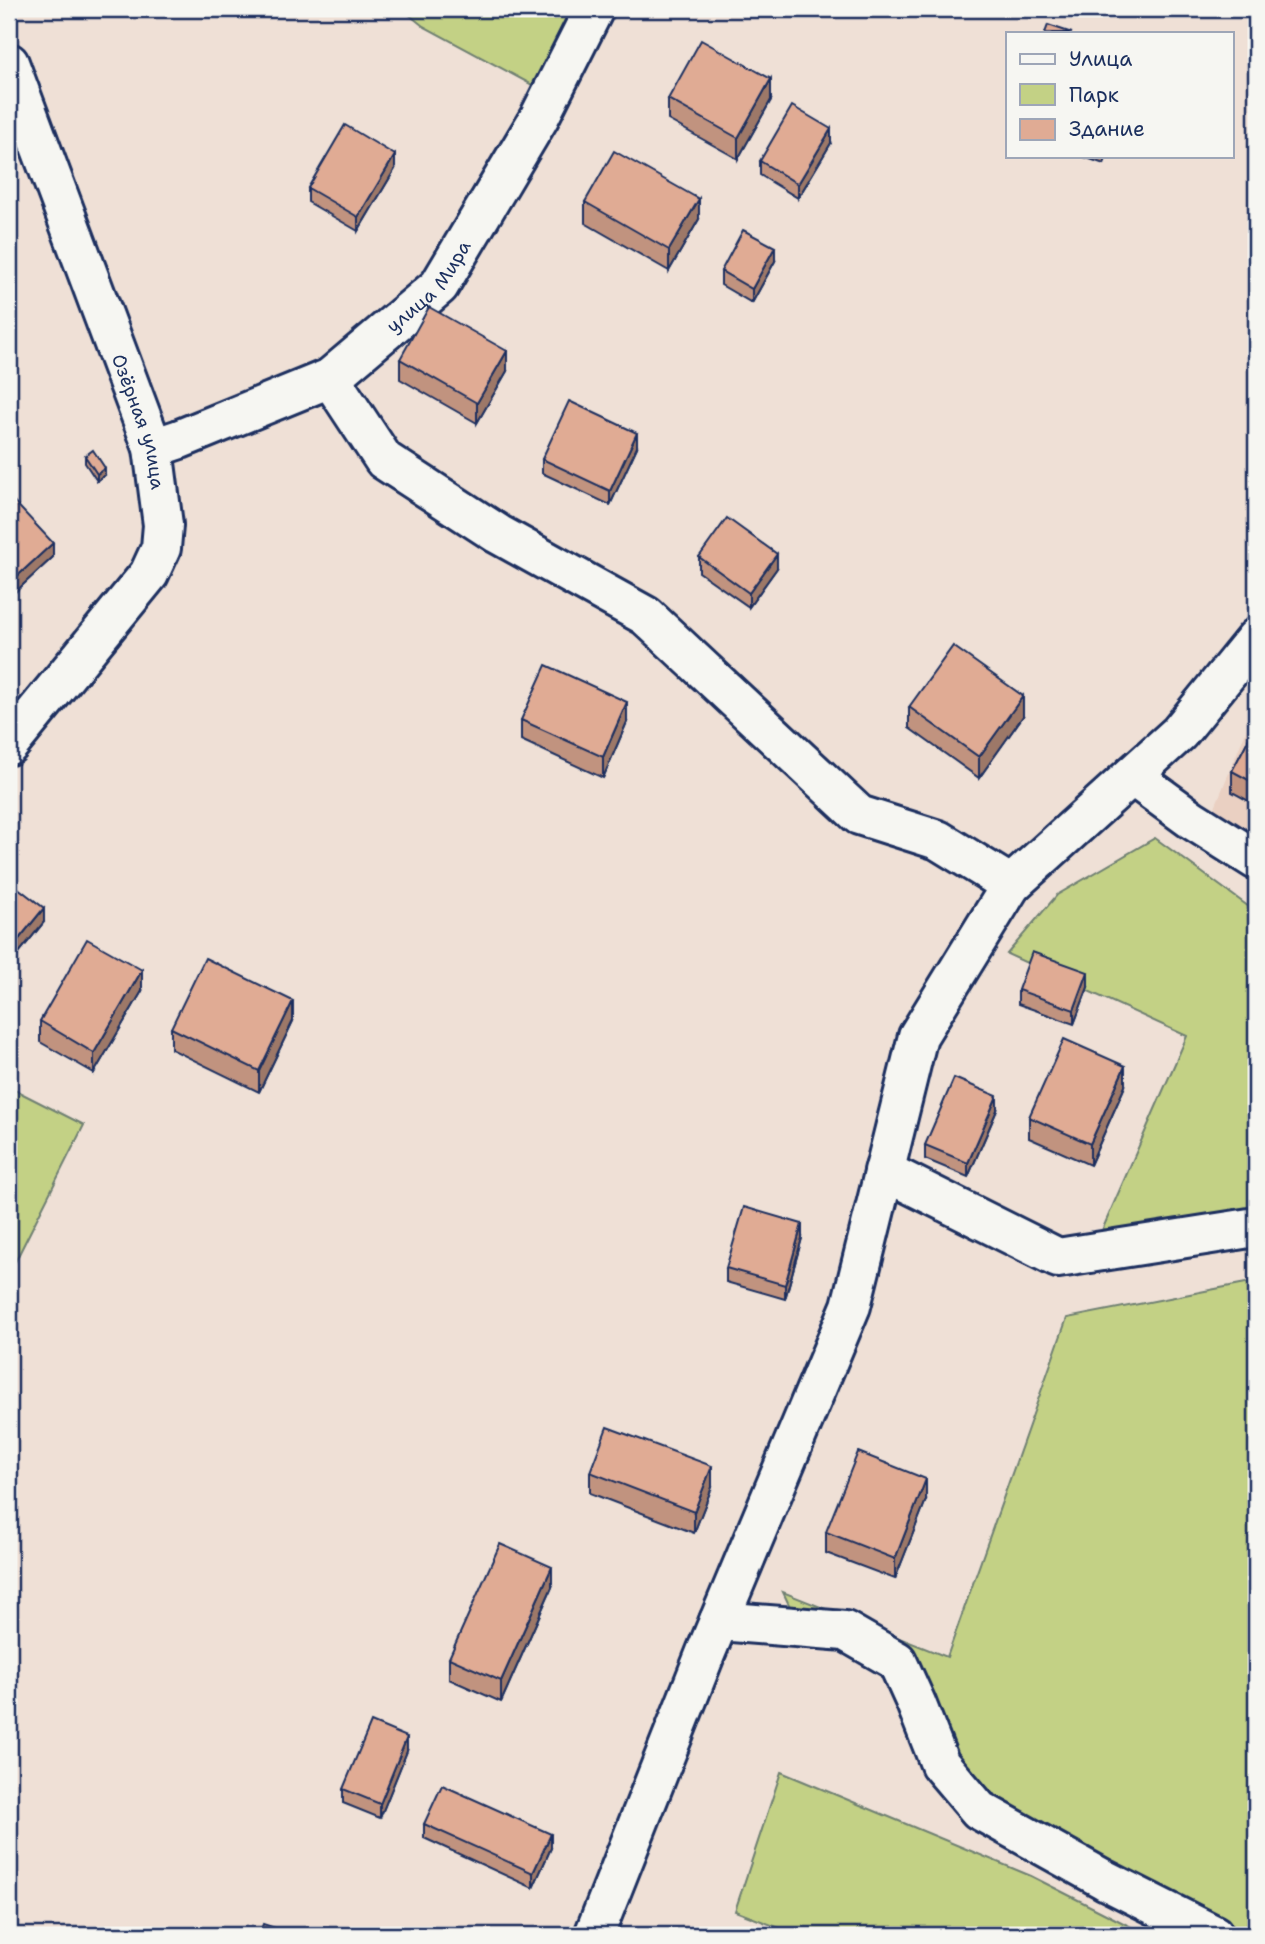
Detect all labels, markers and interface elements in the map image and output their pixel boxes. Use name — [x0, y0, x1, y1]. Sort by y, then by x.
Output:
legend — [1006, 32, 1234, 158]
text: Улица — [1069, 45, 1132, 73]
text: Парк — [1069, 81, 1119, 109]
text: Здание — [1069, 115, 1145, 143]
street label: улица Мира — [381, 235, 476, 338]
street label: Озёрная улица — [106, 350, 171, 491]

